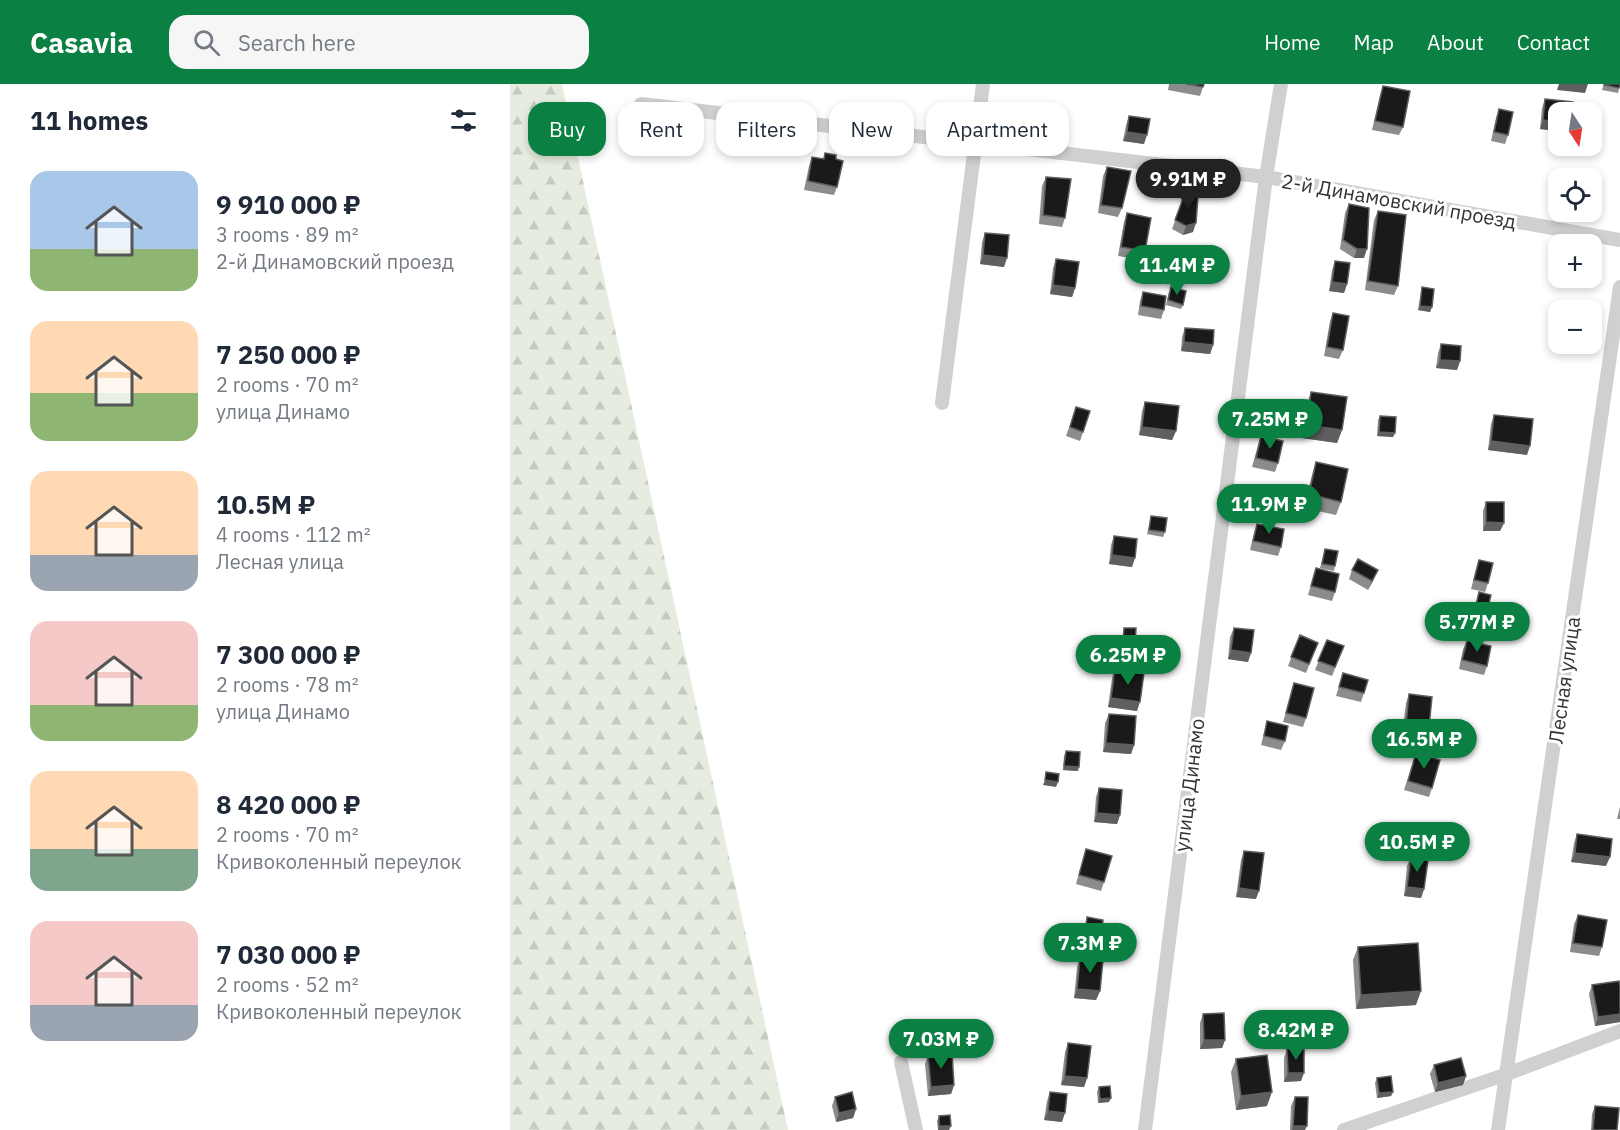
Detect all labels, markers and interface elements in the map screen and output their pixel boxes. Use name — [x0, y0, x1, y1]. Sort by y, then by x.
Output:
search box — [169, 15, 589, 69]
text: Casavia — [30, 24, 133, 61]
icon: search — [190, 26, 223, 59]
text: Search here — [238, 28, 356, 57]
text: Home — [1264, 28, 1321, 56]
text: Map — [1354, 28, 1394, 56]
text: About — [1427, 28, 1484, 56]
text: Contact — [1517, 28, 1590, 56]
chip: Buy — [528, 102, 606, 156]
chip: Rent — [618, 102, 704, 156]
chip: Filters — [716, 102, 817, 156]
chip: New — [829, 102, 914, 156]
chip: Apartment — [926, 102, 1069, 156]
north arrow — [1548, 102, 1602, 156]
map controls — [1548, 102, 1602, 354]
text: 11 homes — [30, 103, 148, 137]
icon: filters — [447, 104, 480, 137]
pin: 9.91M ₽ — [1133, 159, 1243, 210]
text: 9.91M ₽ — [1150, 165, 1226, 192]
street label: 2-й Динамовский проезд — [1279, 167, 1519, 235]
button: locate — [1548, 168, 1602, 222]
text: 9 910 000 ₽ — [216, 187, 361, 221]
icon: home — [78, 195, 150, 267]
text: 3 rooms · 89 m² — [216, 221, 359, 248]
button: + — [1548, 234, 1602, 288]
pin: 11.4M ₽ — [1122, 245, 1232, 296]
text: 2-й Динамовский проезд — [216, 248, 454, 275]
text: 11.4M ₽ — [1139, 251, 1215, 278]
button: − — [1548, 300, 1602, 354]
text: 7 250 000 ₽ — [216, 337, 361, 371]
icon: home — [78, 345, 150, 417]
text: 2 rooms · 70 m² — [216, 371, 359, 398]
text: улица Динамо — [216, 398, 350, 425]
pin: 7.25M ₽ — [1215, 399, 1325, 450]
text: 7.25M ₽ — [1232, 405, 1308, 432]
pin: 11.9M ₽ — [1214, 484, 1324, 535]
text: 10.5M ₽ — [216, 487, 315, 521]
text: 11.9M ₽ — [1231, 490, 1307, 517]
icon: home — [78, 495, 150, 567]
text: 4 rooms · 112 m² — [216, 521, 371, 548]
text: Лесная улица — [216, 548, 344, 575]
pin: 5.77M ₽ — [1422, 602, 1532, 653]
text: 5.77M ₽ — [1439, 608, 1515, 635]
street label: Лесная улица — [1542, 614, 1586, 745]
pin: 6.25M ₽ — [1073, 635, 1183, 686]
text: 7 300 000 ₽ — [216, 637, 361, 671]
text: 6.25M ₽ — [1090, 641, 1166, 668]
icon: home — [78, 645, 150, 717]
text: 2 rooms · 78 m² — [216, 671, 359, 698]
text: улица Динамо — [216, 698, 350, 725]
street label: улица Динамо — [1167, 717, 1211, 853]
pin: 16.5M ₽ — [1369, 719, 1479, 770]
text: 16.5M ₽ — [1386, 725, 1462, 752]
text: 8 420 000 ₽ — [216, 787, 361, 821]
icon: home — [78, 795, 150, 867]
text: 2 rooms · 70 m² — [216, 821, 359, 848]
pin: 10.5M ₽ — [1362, 822, 1472, 873]
text: 10.5M ₽ — [1379, 828, 1455, 855]
text: Кривоколенный переулок — [216, 848, 462, 875]
pin: 7.3M ₽ — [1041, 923, 1139, 974]
text: 7.3M ₽ — [1058, 929, 1122, 956]
text: 7 030 000 ₽ — [216, 937, 361, 971]
icon: home — [78, 945, 150, 1017]
text: 2 rooms · 52 m² — [216, 971, 359, 998]
text: Кривоколенный переулок — [216, 998, 462, 1025]
pin: 8.42M ₽ — [1241, 1010, 1351, 1061]
text: 8.42M ₽ — [1258, 1016, 1334, 1043]
pin: 7.03M ₽ — [886, 1019, 996, 1070]
text: 7.03M ₽ — [903, 1025, 979, 1052]

